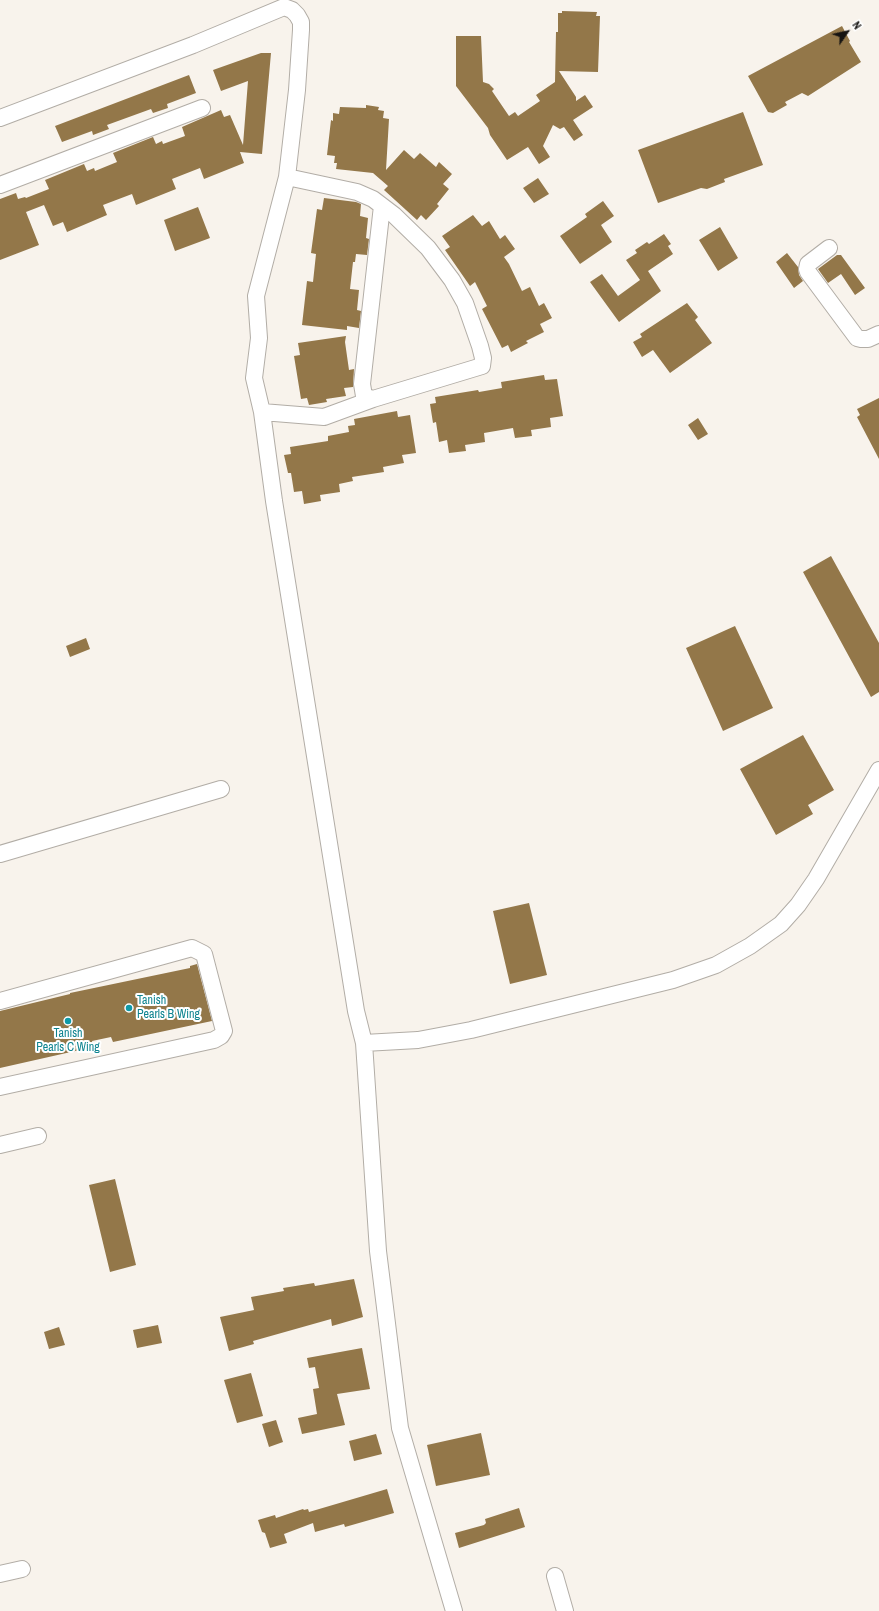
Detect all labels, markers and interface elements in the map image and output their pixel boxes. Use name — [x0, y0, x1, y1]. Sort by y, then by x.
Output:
north arrow — [827, 12, 867, 52]
text: N — [849, 19, 865, 32]
place label: Tanish Pearls B Wing — [137, 994, 200, 1022]
marker: Tanish Pearls B Wing — [124, 1003, 134, 1013]
marker: Tanish Pearls C Wing — [63, 1016, 73, 1026]
place label: Tanish Pearls C Wing — [36, 1027, 100, 1055]

